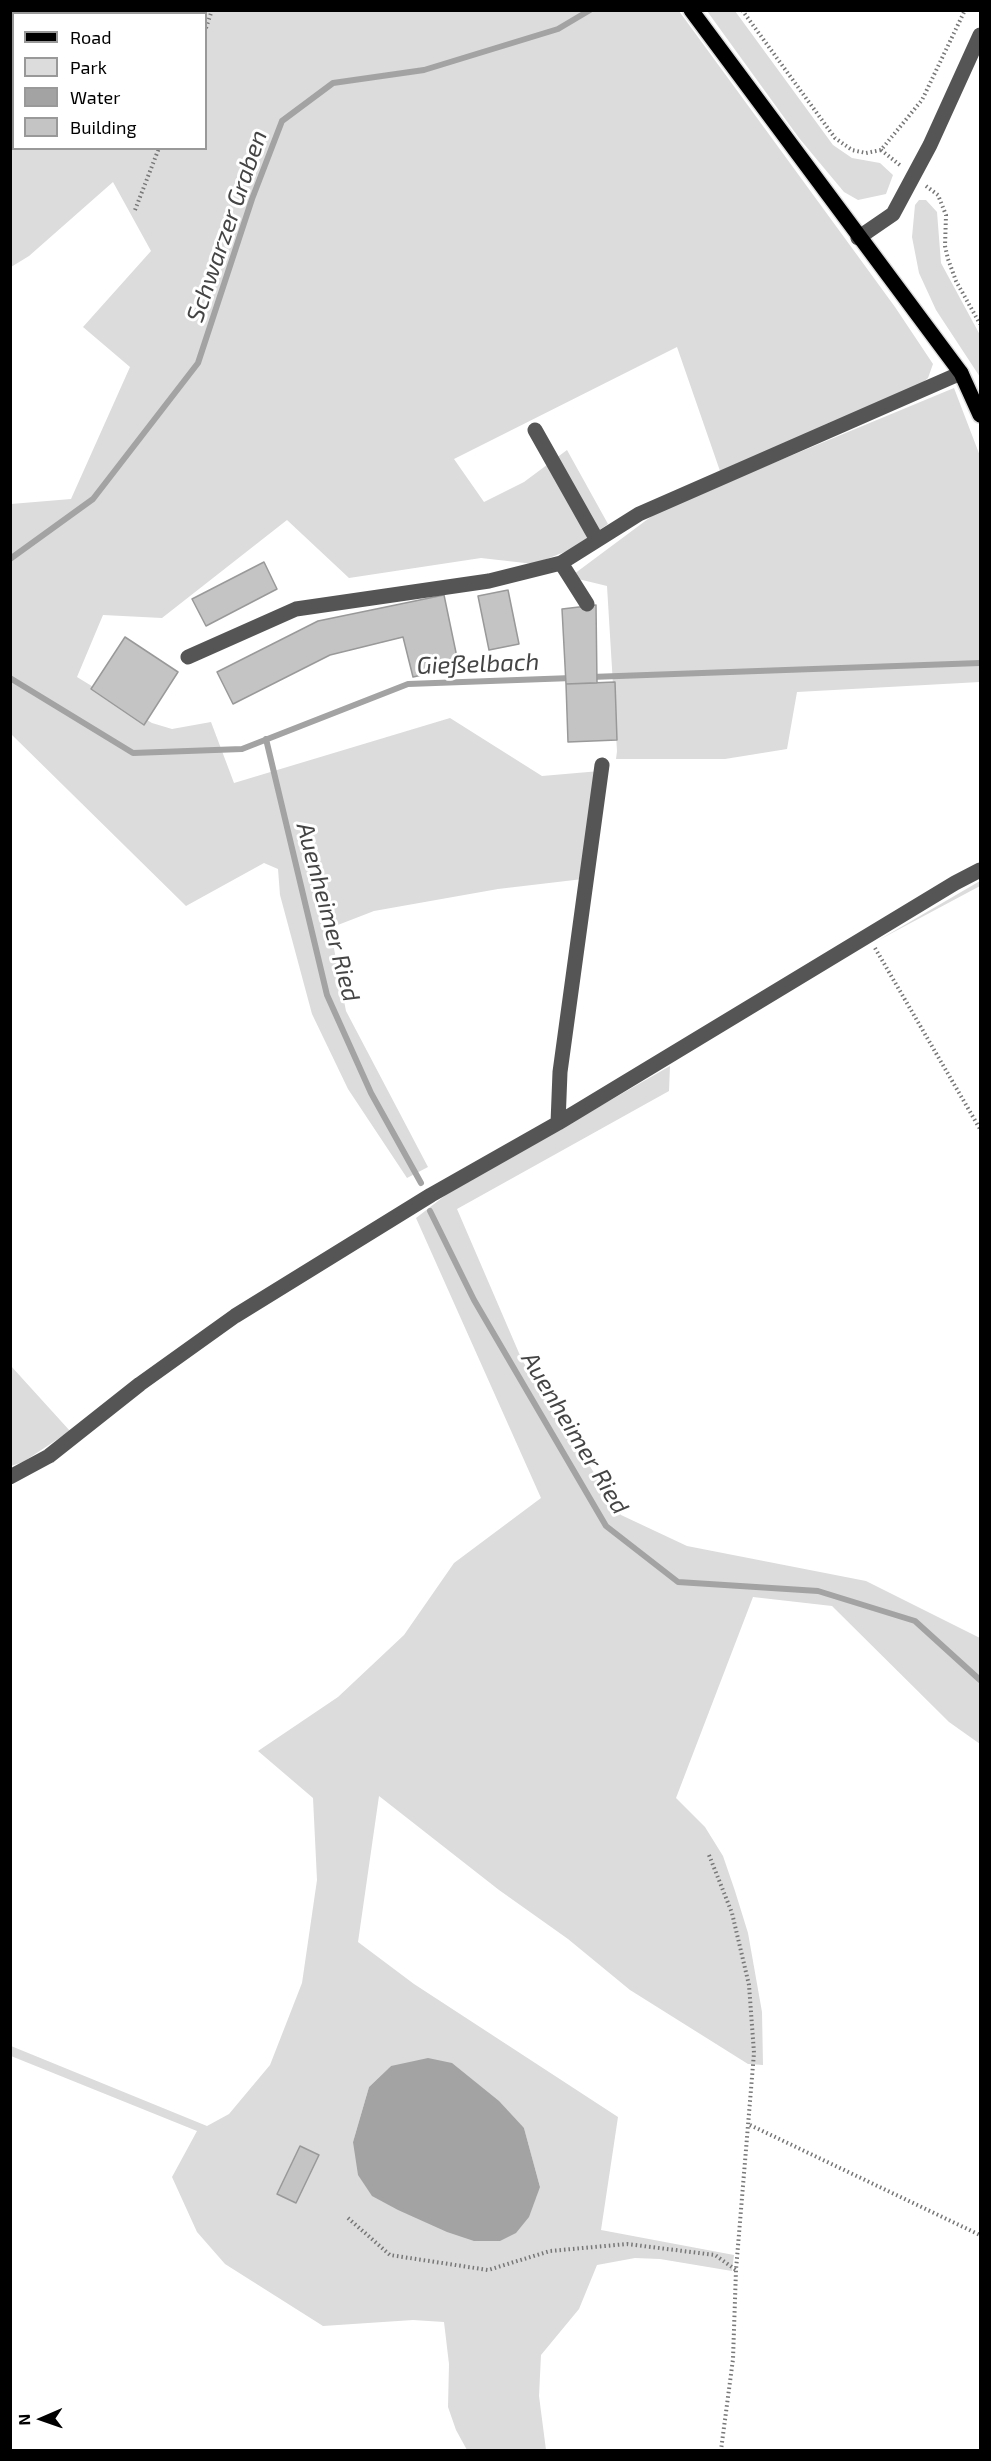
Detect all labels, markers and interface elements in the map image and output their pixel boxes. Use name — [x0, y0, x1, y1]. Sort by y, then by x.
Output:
legend — [12, 12, 207, 150]
text: Road — [70, 26, 111, 48]
text: Park — [70, 56, 107, 78]
text: Water — [70, 86, 120, 108]
text: Building — [70, 116, 137, 138]
water label: Schwarzer Graben — [181, 126, 273, 326]
water label: Gießelbach — [416, 647, 540, 681]
water label: Auenheimer Ried — [290, 819, 366, 1005]
water label: Auenheimer Ried — [515, 1347, 635, 1519]
north arrow — [12, 2389, 72, 2449]
text: N — [14, 2414, 33, 2426]

